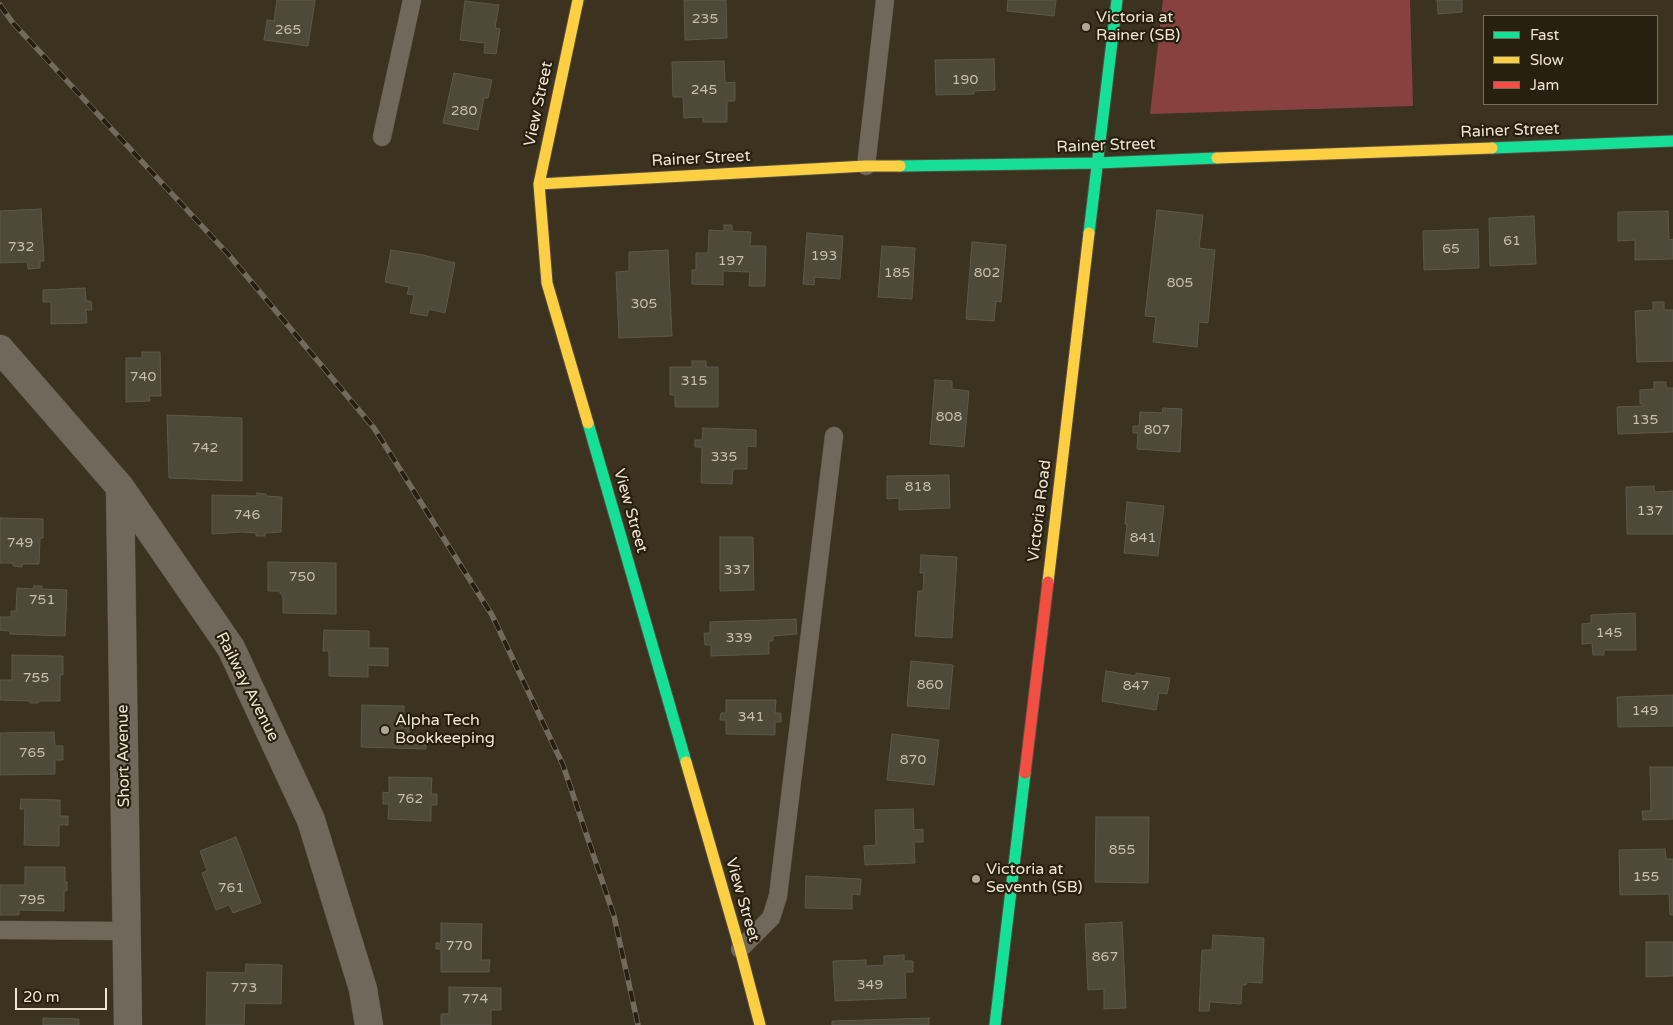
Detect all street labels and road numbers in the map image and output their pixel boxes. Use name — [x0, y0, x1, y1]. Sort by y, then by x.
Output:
street label: View Street — [521, 60, 557, 148]
street label: Rainer Street — [1460, 120, 1560, 142]
street label: Rainer Street — [1056, 135, 1156, 157]
street label: Rainer Street — [651, 147, 751, 171]
street label: Victoria Road — [1024, 459, 1056, 563]
street label: View Street — [609, 467, 651, 555]
street label: Railway Avenue — [211, 629, 283, 745]
street label: Short Avenue — [114, 704, 134, 808]
street label: View Street — [721, 856, 763, 944]

